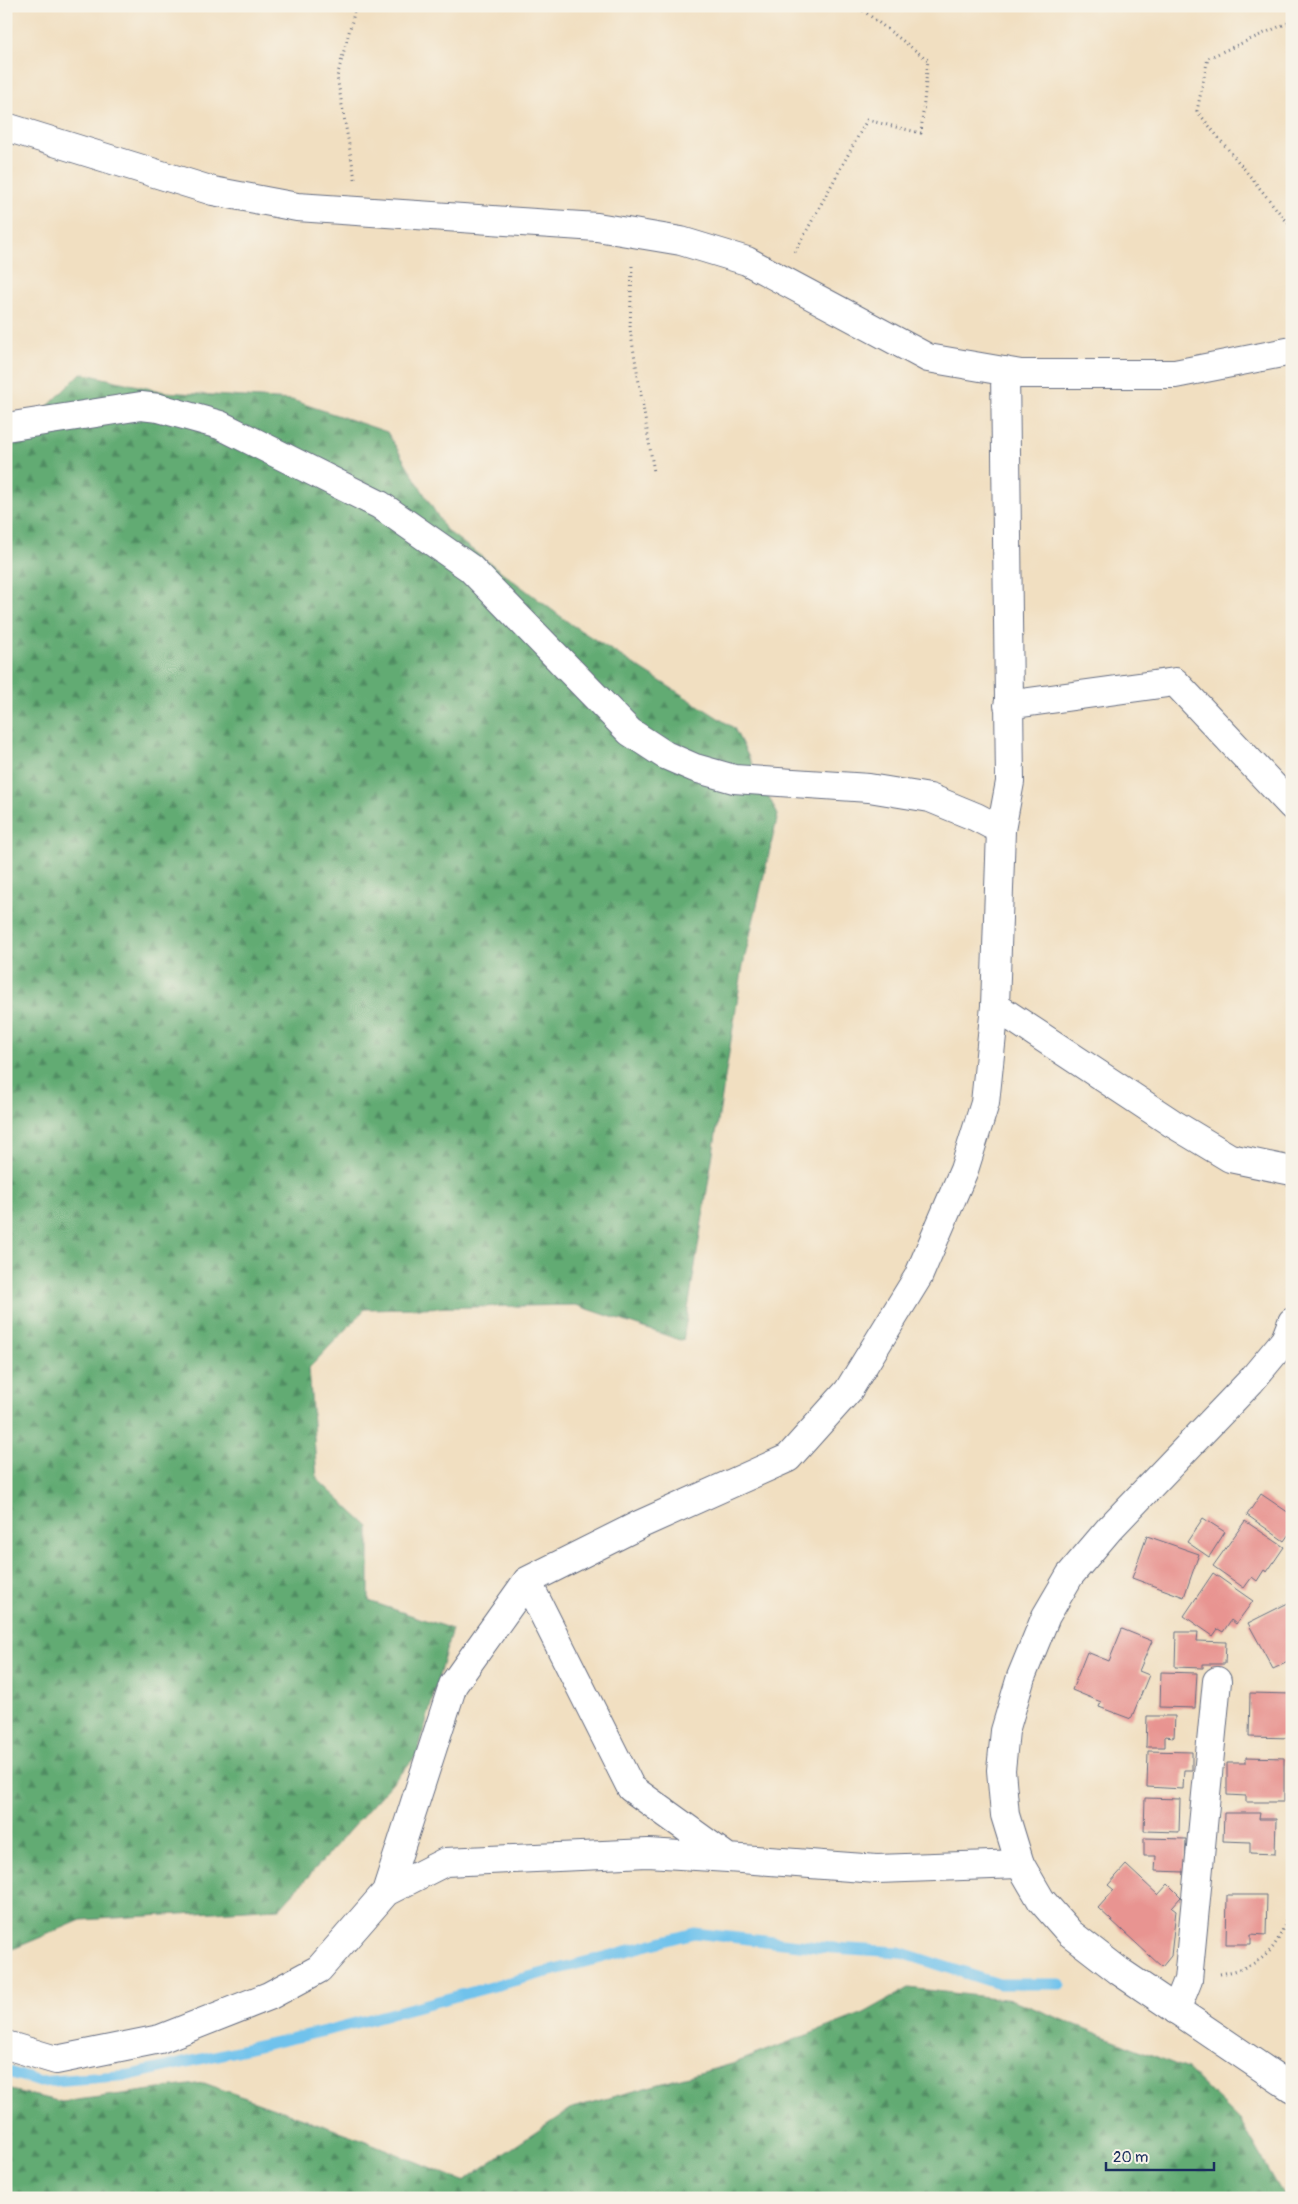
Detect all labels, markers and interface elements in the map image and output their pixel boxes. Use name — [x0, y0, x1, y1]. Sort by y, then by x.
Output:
scale bar — [1106, 2139, 1213, 2171]
text: 20 m — [1113, 2148, 1148, 2167]

